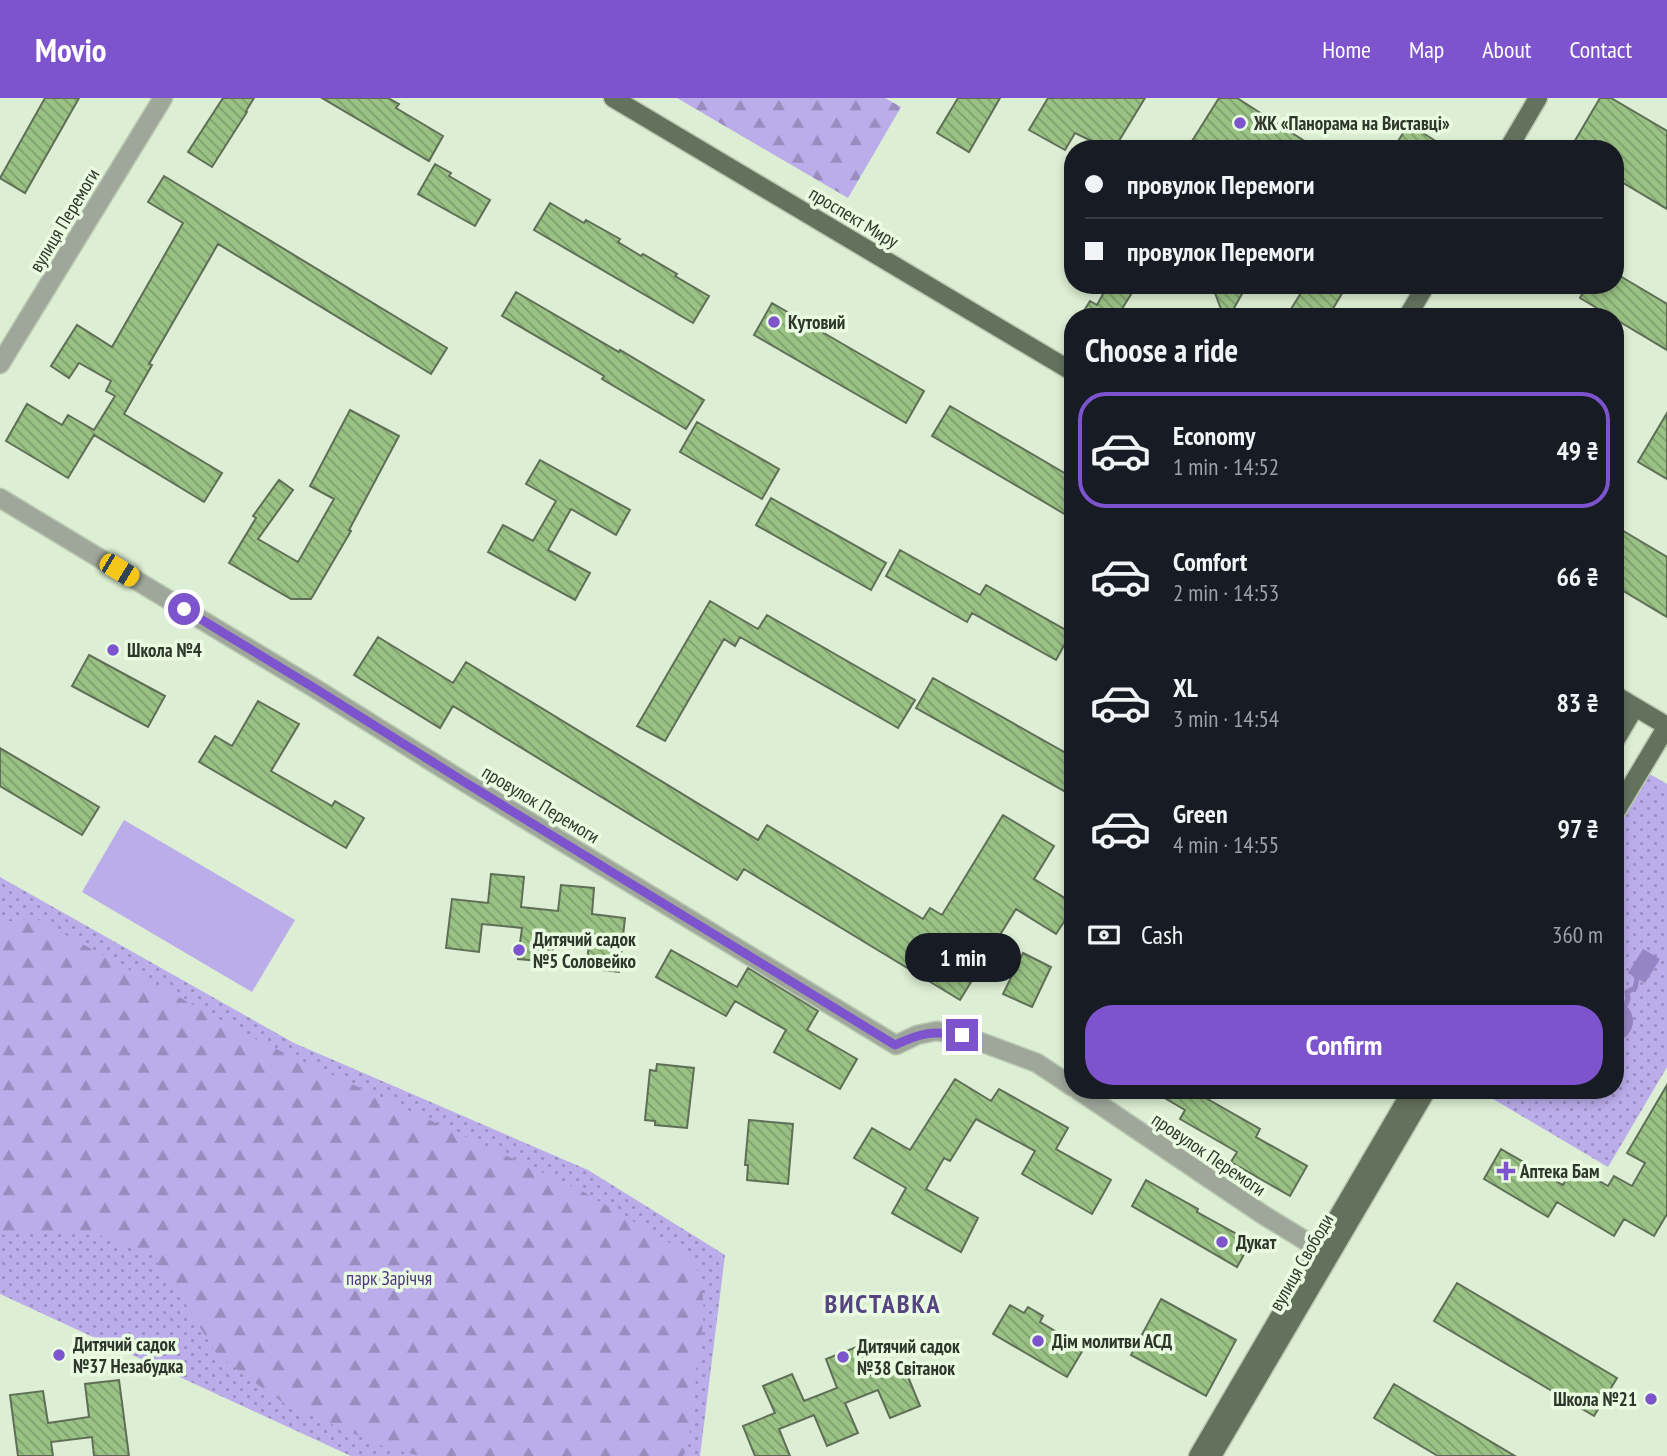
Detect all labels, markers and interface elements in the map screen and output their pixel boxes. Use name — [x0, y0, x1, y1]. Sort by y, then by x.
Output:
text: Movio — [35, 28, 107, 71]
text: Home — [1322, 34, 1371, 65]
text: Map — [1409, 34, 1444, 65]
text: About — [1482, 34, 1531, 65]
text: Contact — [1569, 34, 1632, 65]
place label: ЖК «Панорама на Виставці» — [1253, 111, 1450, 135]
marker: ЖК «Панорама на Виставці» — [1232, 115, 1248, 131]
street label: вулиця Перемоги — [24, 164, 104, 276]
text: провулок Перемоги — [1127, 168, 1314, 201]
street label: проспект Миру — [805, 181, 904, 253]
text: провулок Перемоги — [1127, 235, 1314, 268]
place label: Кутовий — [788, 310, 845, 334]
marker: Кутовий — [766, 314, 782, 330]
text: Choose a ride — [1085, 329, 1238, 371]
icon: car — [1089, 419, 1152, 482]
text: Economy — [1173, 419, 1255, 452]
text: 49 ₴ — [1556, 434, 1599, 467]
text: 1 min · 14:52 — [1173, 452, 1279, 481]
icon: car — [1089, 545, 1152, 608]
text: Comfort — [1173, 545, 1247, 578]
car — [96, 550, 143, 590]
text: 66 ₴ — [1556, 560, 1599, 593]
text: 2 min · 14:53 — [1173, 578, 1279, 607]
route start — [168, 593, 200, 625]
place label: Школа №4 — [127, 638, 202, 662]
marker: Школа №4 — [105, 642, 121, 658]
icon: car — [1089, 671, 1152, 734]
text: XL — [1173, 671, 1198, 704]
text: 83 ₴ — [1556, 686, 1599, 719]
text: 3 min · 14:54 — [1173, 704, 1279, 733]
street label: провулок Перемоги — [478, 760, 604, 848]
icon: car — [1089, 797, 1152, 860]
text: Green — [1173, 797, 1228, 830]
text: 97 ₴ — [1558, 812, 1599, 845]
text: 4 min · 14:55 — [1173, 830, 1279, 859]
icon: cash — [1085, 916, 1123, 954]
text: Cash — [1141, 918, 1183, 951]
text: 360 m — [1552, 920, 1603, 949]
place label: Дитячий садок №5 Соловейко — [533, 927, 636, 973]
callout: 1 min — [904, 934, 1020, 982]
marker: Дитячий садок №5 Соловейко — [511, 942, 527, 958]
text: 1 min — [940, 943, 986, 972]
button: Confirm — [1085, 1005, 1603, 1085]
route end — [946, 1019, 978, 1051]
street label: провулок Перемоги — [1147, 1107, 1271, 1201]
place label: Аптека Бам — [1519, 1159, 1599, 1183]
marker: Аптека Бам — [1498, 1163, 1514, 1179]
street label: вулиця Свободи — [1264, 1209, 1338, 1315]
place label: Дукат — [1236, 1230, 1277, 1254]
marker: Дукат — [1214, 1234, 1230, 1250]
park label: парк Заріччя — [346, 1266, 432, 1290]
district label: ВИСТАВКА — [824, 1287, 942, 1320]
place label: Дім молитви АСД — [1052, 1329, 1172, 1353]
place label: Дитячий садок №37 Незабудка — [73, 1332, 184, 1378]
marker: Дім молитви АСД — [1030, 1333, 1046, 1349]
place label: Дитячий садок №38 Світанок — [857, 1334, 960, 1380]
marker: Дитячий садок №37 Незабудка — [51, 1347, 67, 1363]
marker: Дитячий садок №38 Світанок — [835, 1349, 851, 1365]
place label: Школа №21 — [1553, 1387, 1637, 1411]
marker: Школа №21 — [1643, 1391, 1659, 1407]

